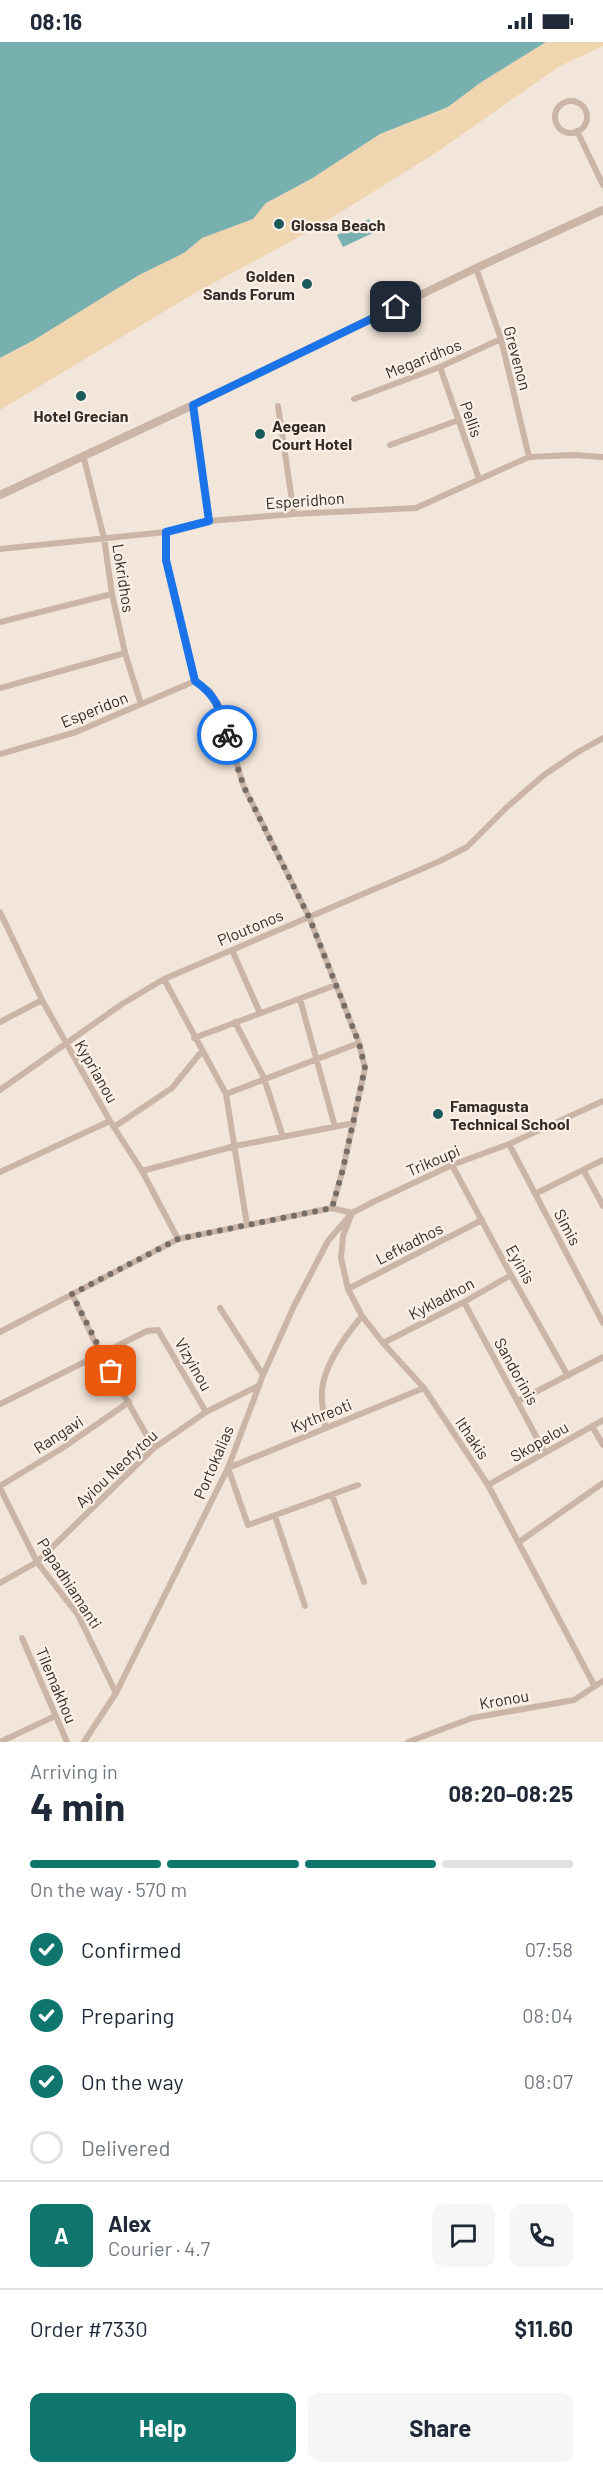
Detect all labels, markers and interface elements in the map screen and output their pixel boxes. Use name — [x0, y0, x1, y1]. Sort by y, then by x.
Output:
text: 08:16 — [30, 8, 82, 34]
place label: Glossa Beach — [291, 215, 386, 234]
marker: Glossa Beach — [272, 217, 286, 231]
place label: Golden Sands Forum — [203, 266, 295, 303]
marker: Golden Sands Forum — [300, 277, 314, 291]
pin — [370, 281, 421, 332]
icon: home — [379, 290, 412, 323]
street label: Grevenon — [500, 324, 536, 392]
street label: Megaridhos — [382, 334, 464, 382]
marker: Hotel Grecian — [74, 389, 88, 403]
street label: Pellis — [457, 398, 487, 440]
place label: Hotel Grecian — [34, 406, 128, 425]
place label: Aegean Court Hotel — [272, 416, 352, 453]
marker: Aegean Court Hotel — [253, 427, 267, 441]
street label: Esperidhon — [265, 488, 345, 512]
street label: Lokridhos — [109, 542, 139, 614]
street label: Esperidon — [58, 687, 130, 731]
courier — [197, 705, 257, 765]
icon: bike — [211, 719, 244, 752]
street label: Ploutonos — [214, 905, 286, 949]
street label: Kyprianou — [71, 1036, 123, 1106]
place label: Famagusta Technical School — [450, 1096, 570, 1133]
marker: Famagusta Technical School — [431, 1107, 445, 1121]
street label: Trikoupi — [403, 1140, 463, 1180]
street label: Simis — [551, 1206, 585, 1248]
street label: Lefkadhos — [372, 1218, 446, 1268]
street label: Eyinis — [503, 1241, 539, 1287]
street label: Kykladhon — [405, 1273, 477, 1323]
street label: Vizyinou — [171, 1334, 217, 1394]
street label: Sandorinis — [491, 1334, 543, 1408]
pin — [85, 1345, 136, 1396]
icon: bag — [94, 1354, 127, 1387]
street label: Kythreoti — [288, 1394, 354, 1436]
street label: Rangavi — [30, 1411, 86, 1457]
street label: Ithakis — [452, 1413, 494, 1463]
street label: Skopelou — [507, 1417, 571, 1465]
street label: Portokalias — [189, 1422, 237, 1502]
street label: Ayiou Neofytou — [71, 1425, 161, 1511]
street label: Papadhiamanti — [34, 1534, 106, 1632]
street label: Tilemakhou — [33, 1644, 81, 1726]
street label: Kronou — [478, 1685, 530, 1713]
text: Arriving in — [30, 1759, 118, 1783]
text: 08:20–08:25 — [449, 1780, 573, 1806]
text: 4 min — [30, 1782, 125, 1829]
text: On the way · 570 m — [30, 1877, 187, 1901]
icon: check — [30, 1933, 63, 1966]
text: Confirmed — [81, 1936, 181, 1962]
text: 07:58 — [525, 1937, 573, 1961]
icon: check — [30, 1999, 63, 2032]
text: Preparing — [81, 2002, 174, 2028]
text: 08:04 — [522, 2003, 573, 2027]
icon: check — [30, 2065, 63, 2098]
text: On the way — [81, 2068, 184, 2094]
text: 08:07 — [524, 2069, 573, 2093]
text: Delivered — [81, 2134, 170, 2160]
button: chat — [432, 2204, 495, 2267]
button: phone — [510, 2204, 573, 2267]
text: Alex — [108, 2210, 151, 2236]
text: A — [54, 2222, 69, 2248]
text: Courier · 4.7 — [108, 2236, 210, 2260]
text: Order #7330 — [30, 2315, 148, 2341]
text: $11.60 — [514, 2315, 573, 2341]
button: Help — [30, 2393, 296, 2462]
button: Share — [308, 2393, 573, 2462]

